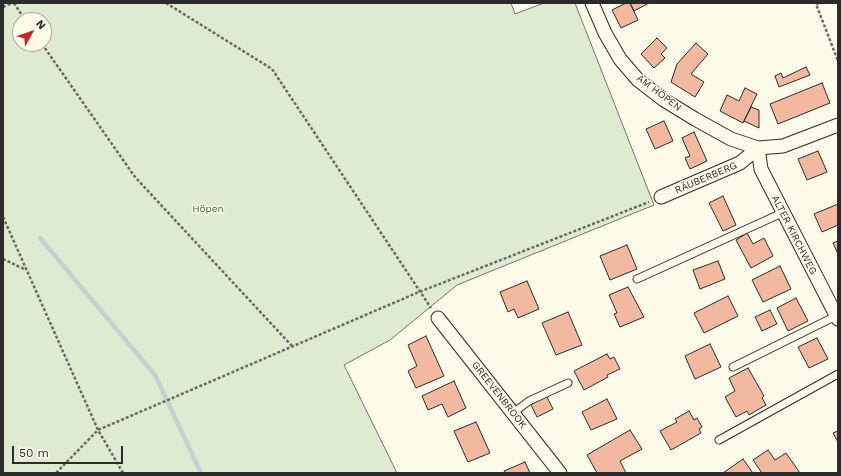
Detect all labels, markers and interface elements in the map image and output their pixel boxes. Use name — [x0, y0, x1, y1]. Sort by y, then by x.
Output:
north arrow — [12, 12, 52, 52]
text: N — [33, 17, 48, 32]
street label: AM HÖPEN — [634, 72, 684, 114]
street label: RÄUBERBERG — [673, 160, 739, 196]
street label: ALTER KIRCHWEG — [769, 193, 819, 277]
park label: Höpen — [192, 203, 224, 215]
street label: GREEVENBROOK — [469, 359, 529, 431]
scale bar — [14, 438, 125, 464]
text: 50 m — [19, 446, 49, 460]

